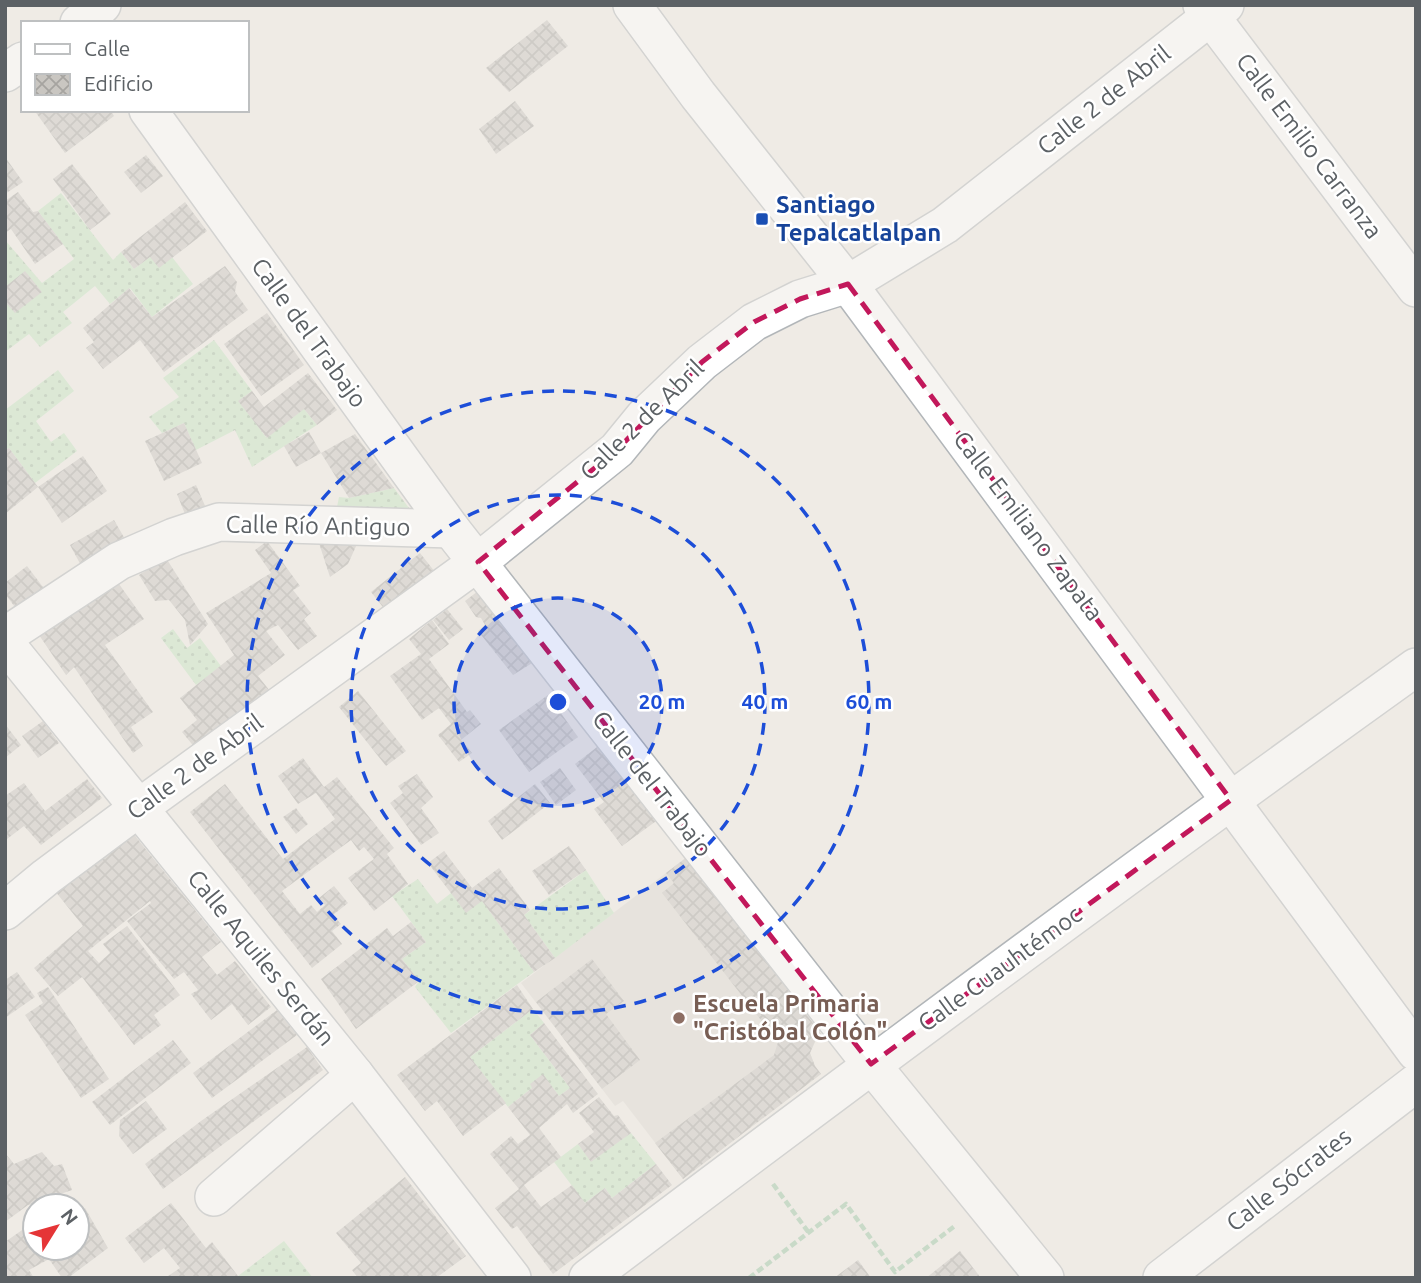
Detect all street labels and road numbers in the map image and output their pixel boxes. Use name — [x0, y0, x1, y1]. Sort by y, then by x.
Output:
street label: Calle 2 de Abril — [1032, 39, 1175, 160]
street label: Calle Emilio Carranza — [1231, 48, 1388, 244]
street label: Calle del Trabajo — [246, 253, 373, 413]
street label: Calle 2 de Abril — [574, 354, 709, 485]
street label: Calle Emiliano Zapata — [948, 426, 1108, 626]
street label: Calle Río Antiguo — [225, 510, 411, 541]
street label: Calle del Trabajo — [587, 705, 718, 862]
street label: Calle 2 de Abril — [122, 708, 268, 825]
street label: Calle Aquiles Serdán — [182, 864, 340, 1051]
street label: Calle Cuauhtémoc — [913, 900, 1086, 1037]
street label: Calle Sócrates — [1221, 1123, 1356, 1237]

